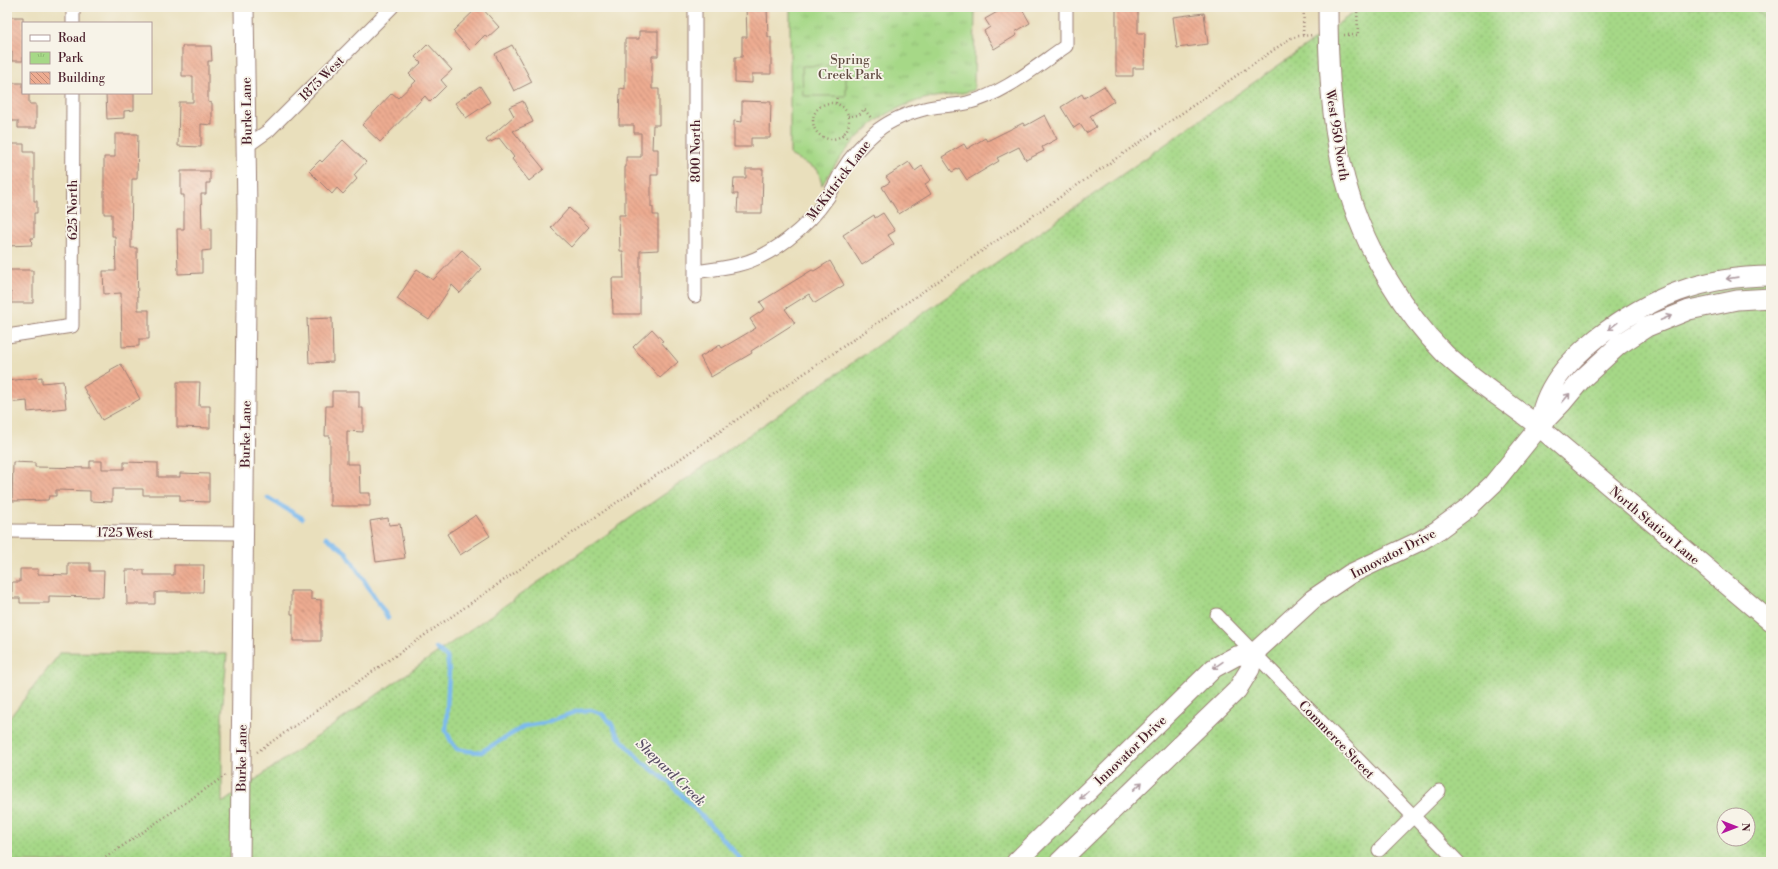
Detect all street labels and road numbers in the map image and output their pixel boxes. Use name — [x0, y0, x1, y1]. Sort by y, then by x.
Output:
street label: 1875 West — [296, 53, 348, 105]
street label: Burke Lane — [238, 77, 256, 146]
street label: West 950 North — [1322, 87, 1352, 182]
street label: 800 North — [688, 119, 704, 183]
street label: McKittrick Lane — [803, 137, 875, 224]
street label: 625 North — [65, 180, 81, 240]
street label: Burke Lane — [237, 400, 255, 469]
street label: North Station Lane — [1606, 483, 1703, 568]
street label: 1725 West — [97, 525, 154, 541]
street label: Innovator Drive — [1348, 525, 1439, 582]
street label: Commerce Street — [1295, 697, 1378, 782]
street label: Innovator Drive — [1091, 712, 1170, 789]
street label: Burke Lane — [233, 724, 251, 793]

